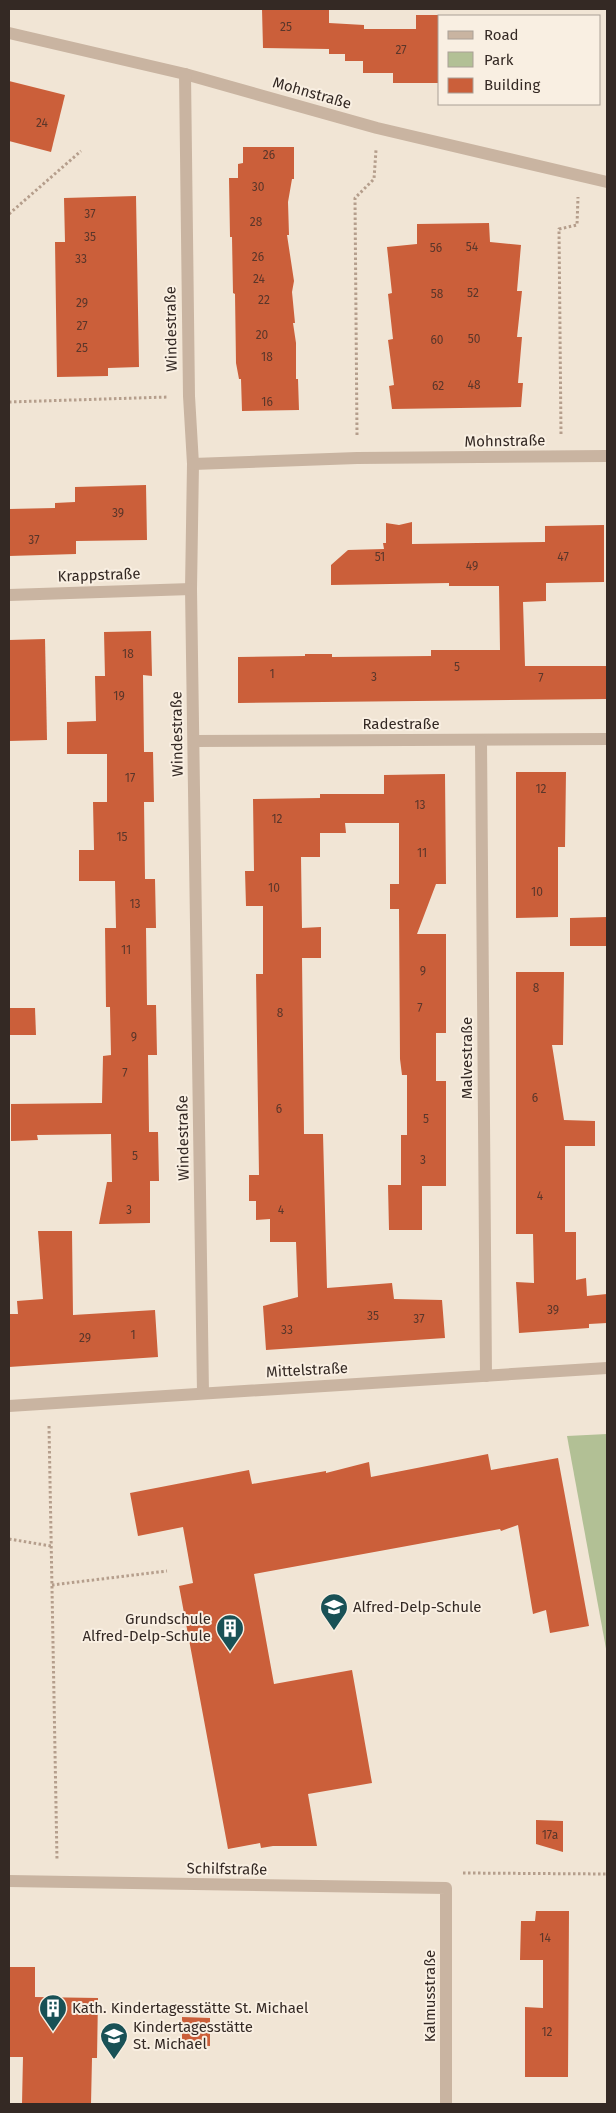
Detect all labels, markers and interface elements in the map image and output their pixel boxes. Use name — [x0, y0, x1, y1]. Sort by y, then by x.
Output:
legend — [438, 15, 601, 105]
house number: 25 — [280, 20, 292, 34]
text: Road — [484, 26, 519, 44]
house number: 27 — [395, 43, 407, 57]
text: Park — [484, 51, 514, 69]
street label: Mohnstraße — [271, 73, 353, 113]
text: Building — [484, 76, 540, 94]
house number: 24 — [36, 116, 49, 130]
house number: 26 — [263, 148, 275, 162]
house number: 30 — [252, 180, 265, 194]
house number: 37 — [84, 207, 96, 221]
house number: 28 — [250, 215, 263, 229]
house number: 35 — [84, 230, 96, 244]
house number: 54 — [466, 240, 479, 254]
house number: 56 — [430, 241, 442, 255]
house number: 26 — [252, 250, 264, 264]
house number: 33 — [75, 252, 87, 266]
house number: 24 — [253, 272, 266, 286]
street label: Windestraße — [161, 286, 181, 372]
house number: 52 — [467, 286, 479, 300]
house number: 58 — [431, 287, 444, 301]
house number: 22 — [258, 293, 270, 307]
house number: 29 — [76, 296, 88, 310]
house number: 27 — [76, 319, 88, 333]
house number: 20 — [256, 328, 269, 342]
house number: 50 — [468, 332, 481, 346]
house number: 60 — [430, 333, 444, 347]
house number: 25 — [76, 341, 88, 355]
house number: 18 — [261, 350, 273, 364]
house number: 48 — [468, 378, 481, 392]
house number: 62 — [432, 379, 444, 393]
house number: 16 — [261, 395, 273, 409]
street label: Mohnstraße — [464, 431, 546, 451]
house number: 39 — [112, 506, 124, 520]
house number: 37 — [28, 533, 40, 547]
house number: 51 — [375, 550, 385, 564]
house number: 47 — [557, 550, 569, 564]
house number: 49 — [466, 559, 478, 573]
street label: Krappstraße — [57, 565, 141, 585]
house number: 18 — [122, 647, 134, 661]
house number: 5 — [454, 660, 460, 674]
house number: 1 — [269, 667, 275, 681]
house number: 3 — [371, 670, 377, 684]
house number: 7 — [538, 671, 544, 685]
house number: 19 — [113, 689, 125, 703]
street label: Windestraße — [167, 691, 187, 777]
street label: Radestraße — [362, 715, 440, 733]
house number: 17 — [125, 771, 135, 785]
house number: 12 — [535, 782, 547, 796]
house number: 13 — [414, 798, 426, 812]
house number: 12 — [271, 812, 283, 826]
house number: 15 — [116, 830, 128, 844]
house number: 11 — [417, 846, 427, 860]
house number: 10 — [268, 881, 280, 895]
house number: 10 — [531, 885, 543, 899]
house number: 13 — [129, 897, 141, 911]
house number: 11 — [121, 943, 131, 957]
house number: 9 — [420, 964, 426, 978]
house number: 8 — [533, 981, 540, 995]
house number: 7 — [417, 1001, 423, 1015]
house number: 8 — [277, 1006, 284, 1020]
street label: Malvestraße — [458, 1017, 476, 1099]
house number: 9 — [131, 1030, 137, 1044]
house number: 7 — [122, 1066, 128, 1080]
house number: 6 — [532, 1091, 538, 1105]
street label: Windestraße — [173, 1095, 193, 1181]
house number: 6 — [276, 1102, 282, 1116]
house number: 5 — [423, 1112, 429, 1126]
house number: 5 — [132, 1149, 138, 1163]
house number: 3 — [420, 1153, 426, 1167]
house number: 4 — [537, 1189, 544, 1203]
house number: 3 — [126, 1203, 132, 1217]
house number: 4 — [278, 1203, 285, 1217]
house number: 39 — [547, 1303, 559, 1317]
house number: 35 — [367, 1309, 379, 1323]
house number: 37 — [413, 1312, 425, 1326]
house number: 33 — [281, 1323, 293, 1337]
house number: 1 — [130, 1328, 136, 1342]
house number: 29 — [79, 1331, 91, 1345]
street label: Mittelstraße — [266, 1359, 348, 1381]
school or university icon: Alfred-Delp-Schule — [319, 1592, 349, 1631]
place label: Alfred-Delp-Schule — [353, 1598, 482, 1616]
place label: Grundschule Alfred-Delp-Schule — [83, 1610, 211, 1645]
building icon: Grundschule Alfred-Delp-Schule — [215, 1613, 245, 1652]
house number: 17a — [542, 1828, 558, 1842]
street label: Schilfstraße — [187, 1859, 267, 1879]
house number: 14 — [539, 1931, 551, 1945]
street label: Kalmusstraße — [421, 1950, 439, 2042]
building icon: Kath. Kindertagesstätte St. Michael — [38, 1993, 68, 2032]
place label: Kath. Kindertagesstätte St. Michael — [72, 1999, 309, 2017]
place label: Kindertagesstätte St. Michael — [133, 2018, 253, 2053]
school or university icon: Kindertagesstätte St. Michael — [99, 2021, 129, 2060]
house number: 12 — [541, 2025, 553, 2039]

